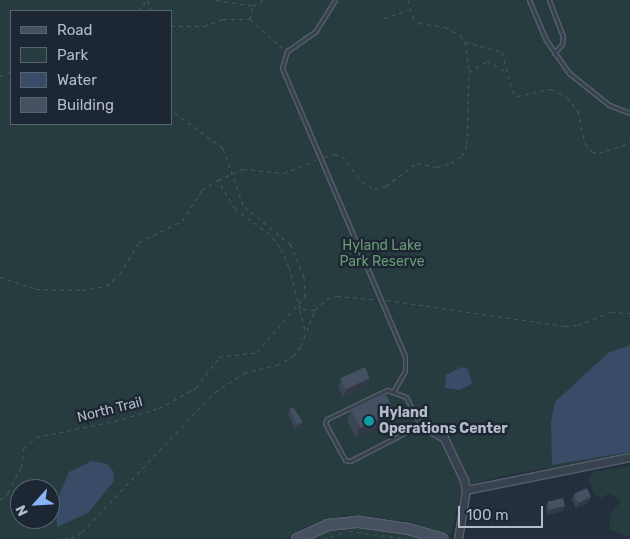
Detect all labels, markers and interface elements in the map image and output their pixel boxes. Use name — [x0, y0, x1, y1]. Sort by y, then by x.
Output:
legend — [10, 10, 172, 125]
text: Road — [57, 21, 93, 39]
text: Park — [57, 46, 88, 64]
text: Water — [57, 71, 97, 89]
text: Building — [57, 96, 114, 114]
park label: Hyland Lake Park Reserve — [339, 238, 425, 270]
street label: North Trail — [75, 394, 145, 426]
place label: Hyland Operations Center — [379, 405, 508, 438]
marker: Hyland Operations Center — [363, 415, 375, 427]
north arrow — [10, 479, 60, 529]
scale bar — [460, 496, 545, 528]
text: N — [12, 502, 32, 519]
text: 100 m — [466, 506, 508, 524]

